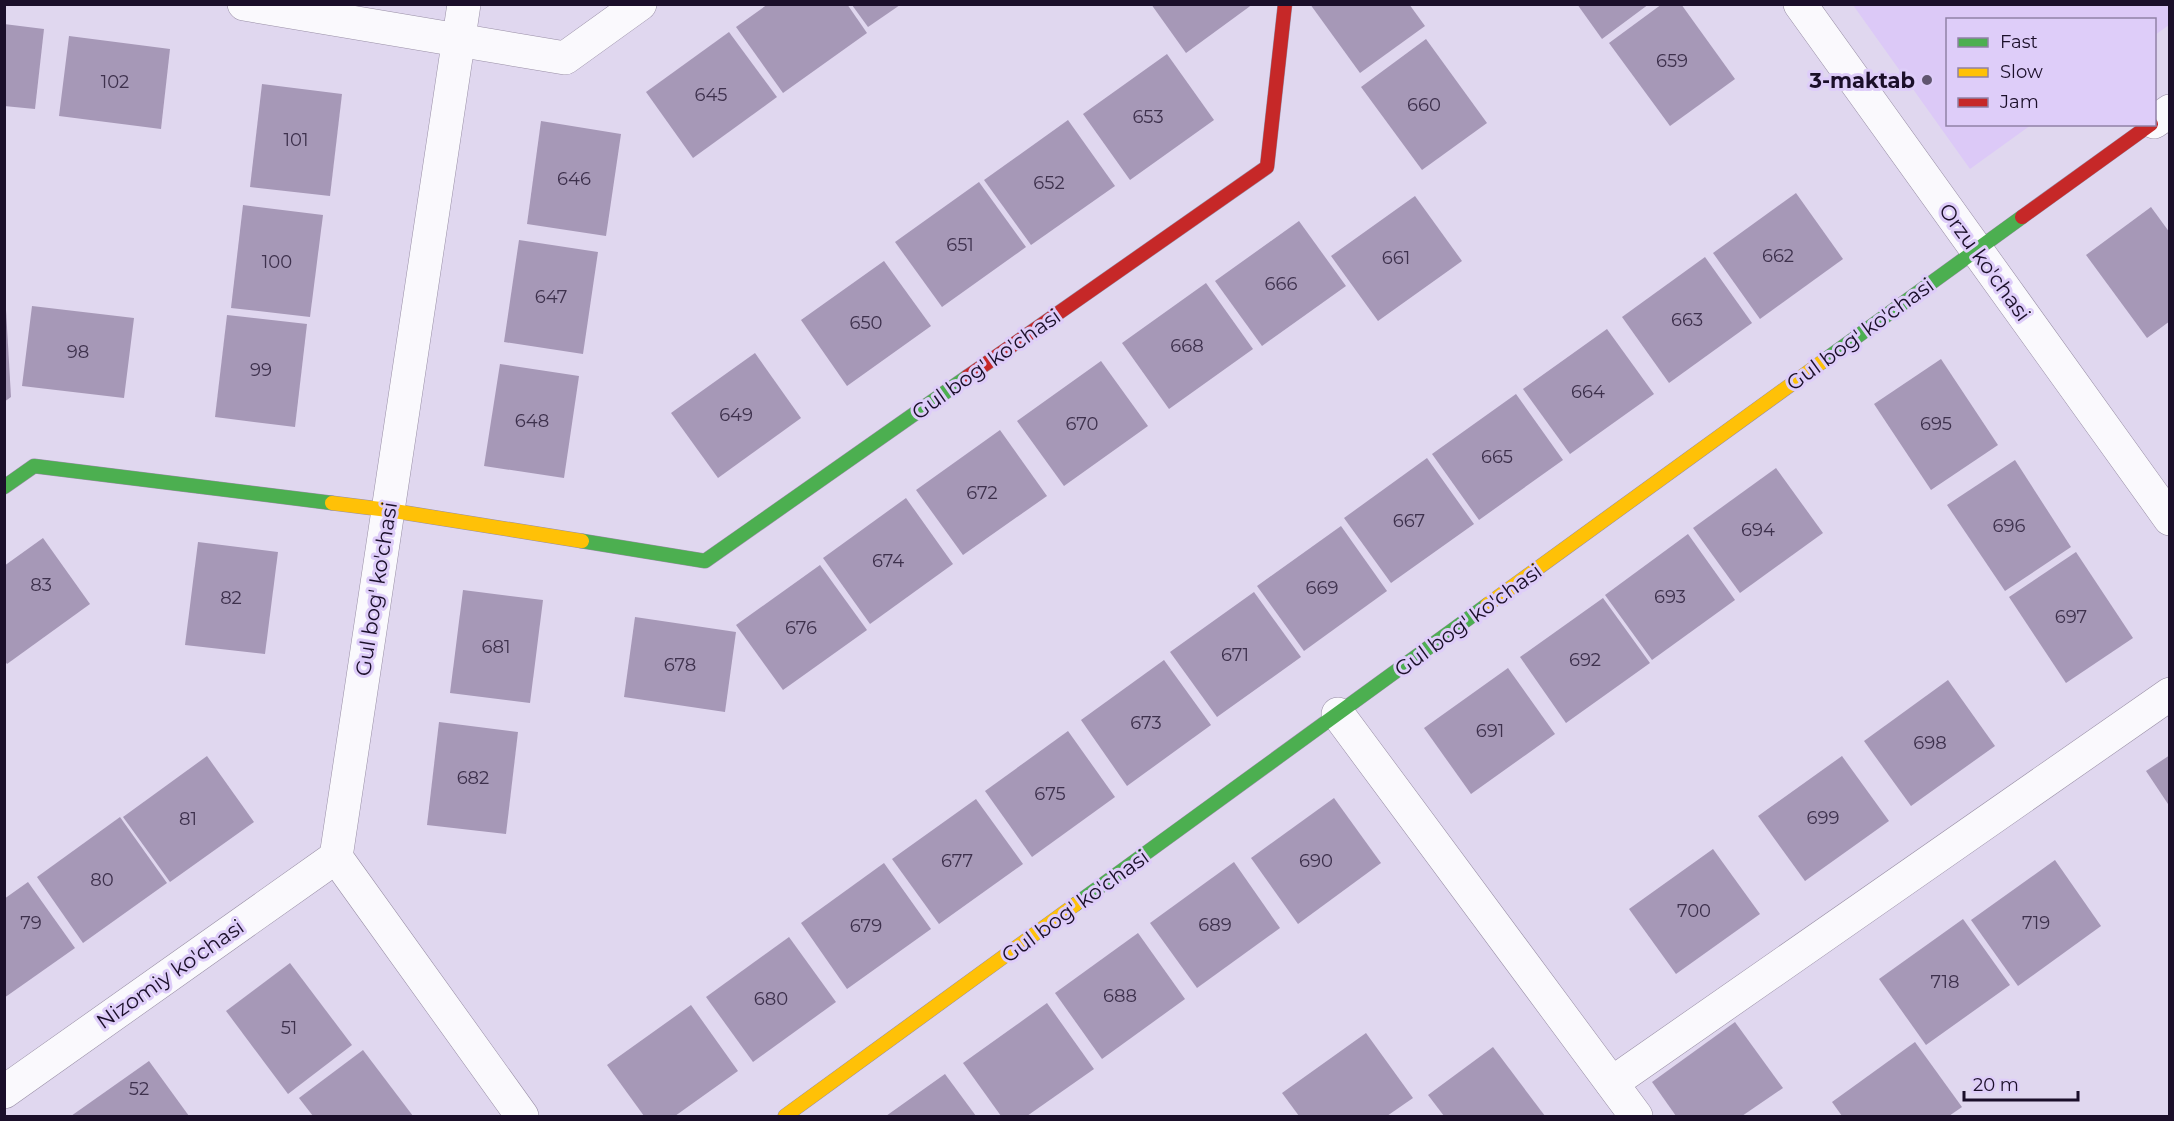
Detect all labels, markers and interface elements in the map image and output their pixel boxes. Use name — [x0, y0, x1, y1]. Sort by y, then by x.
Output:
legend — [1946, 18, 2156, 126]
text: Fast — [2000, 31, 2038, 53]
house number: 659 — [1656, 50, 1688, 72]
text: Slow — [2000, 61, 2043, 83]
place label: 3-maktab — [1809, 68, 1915, 93]
house number: 102 — [101, 71, 129, 93]
marker: 3-maktab — [1920, 73, 1934, 87]
house number: 645 — [694, 84, 728, 106]
text: Jam — [1999, 91, 2039, 113]
house number: 660 — [1407, 94, 1441, 116]
house number: 653 — [1132, 106, 1164, 128]
house number: 101 — [284, 129, 308, 151]
house number: 646 — [557, 168, 591, 190]
house number: 652 — [1033, 172, 1065, 194]
street label: Orzu ko'chasi — [1934, 198, 2036, 326]
house number: 651 — [946, 234, 974, 256]
house number: 662 — [1762, 245, 1794, 267]
house number: 661 — [1382, 247, 1410, 269]
house number: 100 — [262, 251, 292, 273]
street label: Gul bog' ko'chasi — [1781, 272, 1939, 396]
house number: 666 — [1265, 273, 1297, 295]
house number: 647 — [535, 286, 567, 308]
street label: Gul bog' ko'chasi — [907, 303, 1065, 425]
house number: 663 — [1671, 309, 1703, 331]
house number: 650 — [849, 312, 883, 334]
house number: 668 — [1170, 335, 1204, 357]
house number: 98 — [67, 341, 89, 363]
house number: 99 — [250, 359, 272, 381]
house number: 664 — [1571, 381, 1605, 403]
house number: 649 — [719, 404, 753, 426]
house number: 648 — [515, 410, 549, 432]
house number: 670 — [1066, 413, 1098, 435]
house number: 695 — [1920, 413, 1952, 435]
house number: 665 — [1481, 446, 1513, 468]
house number: 672 — [966, 482, 998, 504]
street label: Gul bog' ko'chasi — [350, 500, 402, 678]
house number: 667 — [1393, 510, 1425, 532]
house number: 696 — [1993, 515, 2025, 537]
house number: 694 — [1741, 519, 1775, 541]
house number: 674 — [872, 550, 904, 572]
street label: Gul bog' ko'chasi — [1389, 558, 1547, 682]
house number: 83 — [30, 574, 52, 596]
house number: 669 — [1306, 577, 1338, 599]
house number: 693 — [1654, 586, 1686, 608]
house number: 82 — [220, 587, 242, 609]
house number: 697 — [2055, 606, 2087, 628]
house number: 676 — [785, 617, 817, 639]
house number: 681 — [482, 636, 510, 658]
house number: 671 — [1221, 644, 1249, 666]
house number: 692 — [1569, 649, 1601, 671]
house number: 678 — [664, 654, 696, 676]
house number: 673 — [1130, 712, 1162, 734]
house number: 691 — [1476, 720, 1504, 742]
house number: 698 — [1913, 732, 1947, 754]
house number: 682 — [457, 767, 489, 789]
house number: 675 — [1034, 783, 1066, 805]
house number: 699 — [1807, 807, 1839, 829]
house number: 81 — [179, 808, 197, 830]
street label: Gul bog' ko'chasi — [996, 844, 1154, 968]
house number: 677 — [941, 850, 973, 872]
house number: 690 — [1299, 850, 1333, 872]
house number: 80 — [90, 869, 114, 891]
house number: 700 — [1677, 900, 1711, 922]
house number: 79 — [20, 912, 42, 934]
house number: 719 — [2022, 912, 2050, 934]
street label: Nizomiy ko'chasi — [91, 914, 249, 1034]
house number: 689 — [1198, 914, 1232, 936]
house number: 679 — [850, 915, 882, 937]
house number: 718 — [1931, 971, 1959, 993]
house number: 688 — [1103, 985, 1137, 1007]
house number: 680 — [754, 988, 788, 1010]
house number: 51 — [281, 1017, 297, 1039]
scale bar — [1964, 1064, 2078, 1102]
text: 20 m — [1973, 1074, 2019, 1096]
house number: 52 — [129, 1078, 149, 1100]

